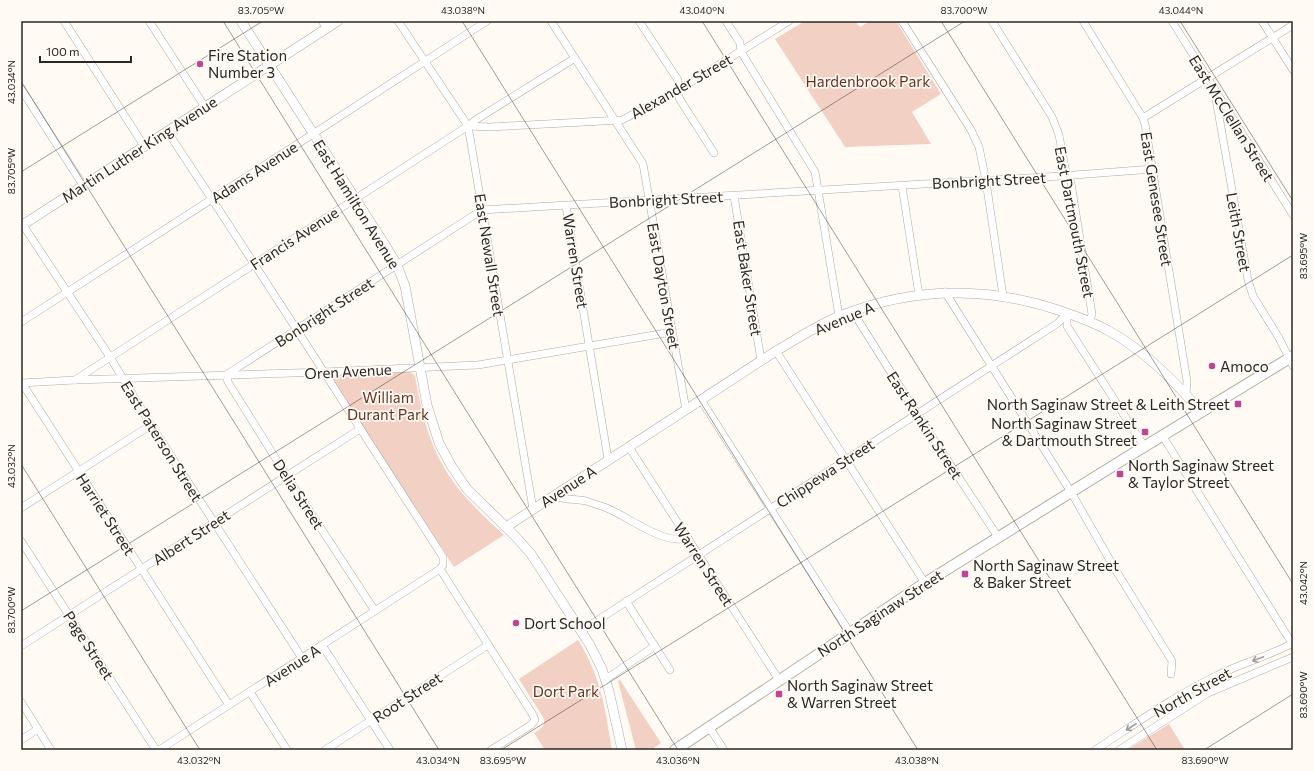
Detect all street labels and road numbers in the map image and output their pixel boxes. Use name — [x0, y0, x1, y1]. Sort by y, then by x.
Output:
street label: Alexander Street — [627, 50, 735, 122]
street label: East McClellan Street — [1186, 51, 1278, 185]
street label: Martin Luther King Avenue — [58, 92, 220, 206]
street label: East Genesee Street — [1137, 130, 1177, 268]
street label: East Hamilton Avenue — [310, 136, 404, 272]
street label: Adams Avenue — [207, 137, 301, 207]
street label: East Dartmouth Street — [1051, 145, 1099, 299]
street label: Bonbright Street — [932, 168, 1046, 192]
street label: Bonbright Street — [609, 187, 723, 211]
street label: Leith Street — [1223, 191, 1255, 273]
street label: East Newall Street — [471, 192, 509, 318]
street label: Francis Avenue — [246, 203, 342, 273]
street label: Warren Street — [560, 212, 592, 310]
street label: East Baker Street — [730, 219, 766, 337]
street label: East Dayton Street — [644, 221, 684, 351]
street label: Bonbright Street — [271, 273, 377, 351]
street label: Avenue A — [811, 297, 877, 339]
street label: Oren Avenue — [304, 360, 392, 382]
street label: East Rankin Street — [883, 368, 967, 482]
street label: East Paterson Street — [117, 377, 207, 505]
street label: Chippewa Street — [773, 435, 877, 511]
street label: Delia Street — [270, 456, 328, 532]
street label: Avenue A — [537, 461, 599, 511]
street label: Harriet Street — [73, 470, 139, 558]
street label: Albert Street — [149, 505, 233, 569]
street label: Warren Street — [670, 519, 738, 609]
street label: North Saginaw Street — [814, 566, 946, 660]
street label: Page Street — [60, 607, 118, 683]
street label: Avenue A — [261, 640, 323, 690]
street label: North Street — [1150, 663, 1234, 721]
street label: Root Street — [369, 668, 445, 726]

